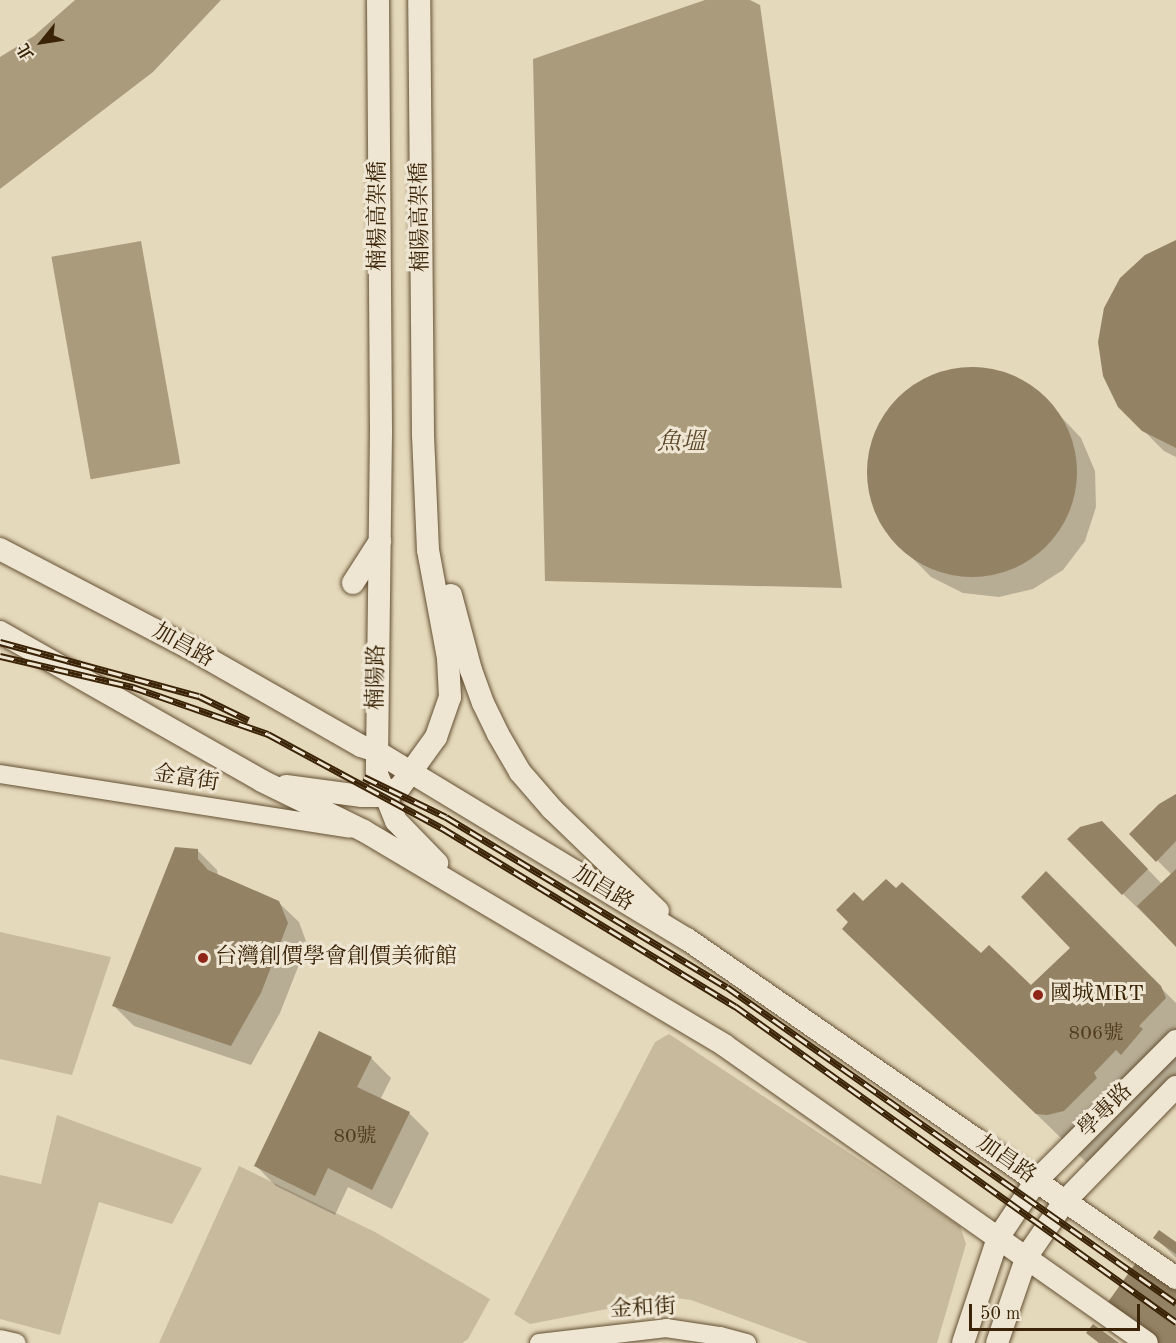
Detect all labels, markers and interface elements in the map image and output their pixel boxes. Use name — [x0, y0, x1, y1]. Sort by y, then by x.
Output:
north arrow — [12, 12, 72, 72]
text: 北 — [15, 40, 37, 62]
street label: 楠楊高架橋 — [366, 161, 392, 271]
street label: 楠陽高架橋 — [407, 162, 435, 272]
water label: 魚塭 — [657, 430, 705, 458]
street label: 加昌路 — [148, 618, 218, 674]
street label: 楠陽路 — [363, 644, 391, 710]
street label: 金富街 — [151, 761, 221, 797]
street label: 加昌路 — [568, 861, 638, 917]
place label: 台灣創價學會創價美術館 — [215, 945, 457, 971]
marker: 台灣創價學會創價美術館 — [196, 951, 210, 965]
place label: 國城MRT — [1050, 982, 1144, 1008]
marker: 國城MRT — [1031, 988, 1045, 1002]
house number: 806號 — [1069, 1022, 1123, 1046]
street label: 學專路 — [1073, 1078, 1139, 1144]
house number: 80號 — [333, 1125, 377, 1149]
street label: 加昌路 — [971, 1130, 1041, 1190]
scale bar — [972, 1292, 1143, 1330]
street label: 金和街 — [609, 1294, 677, 1324]
text: 50 m — [980, 1305, 1020, 1323]

